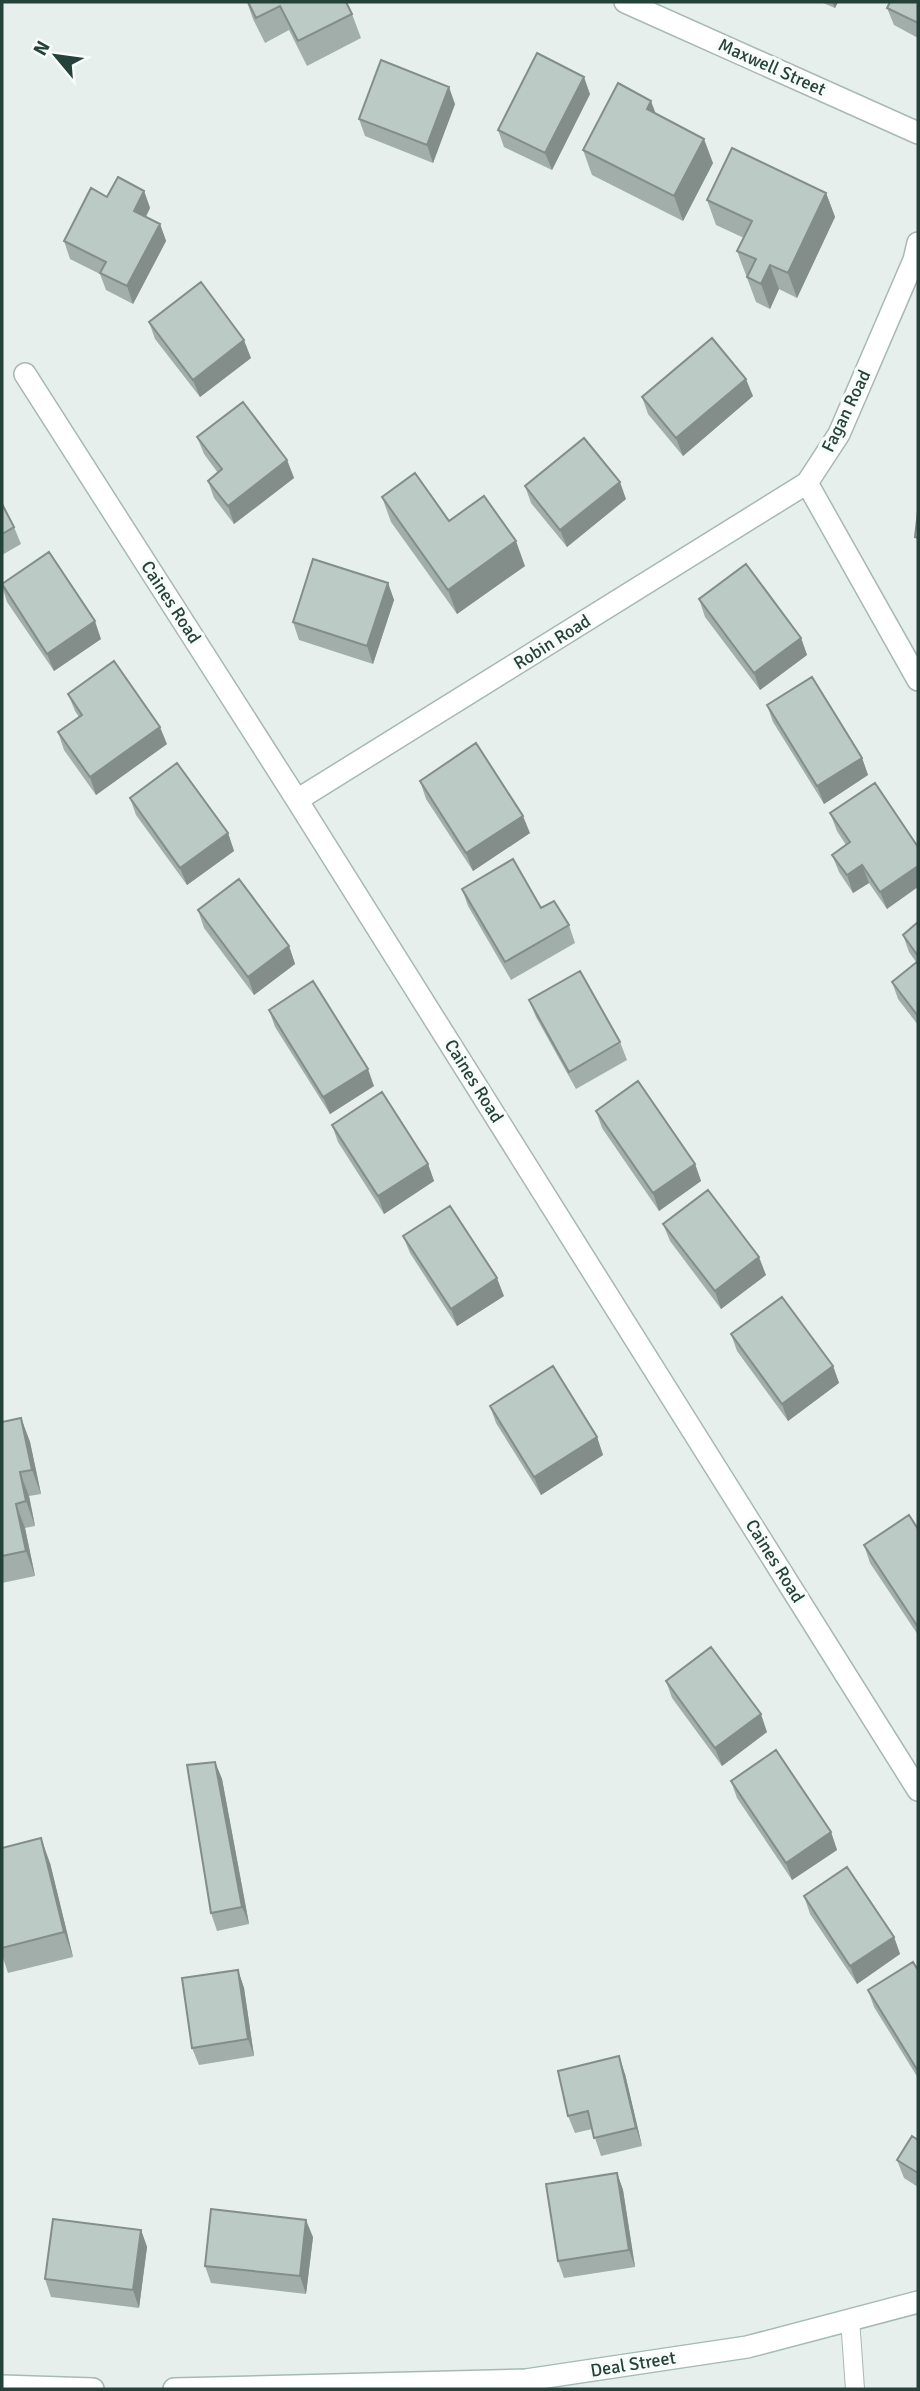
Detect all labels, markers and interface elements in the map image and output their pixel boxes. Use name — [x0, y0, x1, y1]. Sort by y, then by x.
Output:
north arrow — [21, 21, 91, 91]
street label: Maxwell Street — [715, 34, 829, 100]
text: N — [28, 37, 56, 60]
street label: Fagan Road — [817, 366, 875, 456]
street label: Caines Road — [136, 557, 206, 647]
street label: Robin Road — [509, 610, 595, 674]
street label: Caines Road — [440, 1035, 508, 1127]
street label: Caines Road — [741, 1515, 809, 1607]
street label: Deal Street — [589, 2346, 677, 2382]

